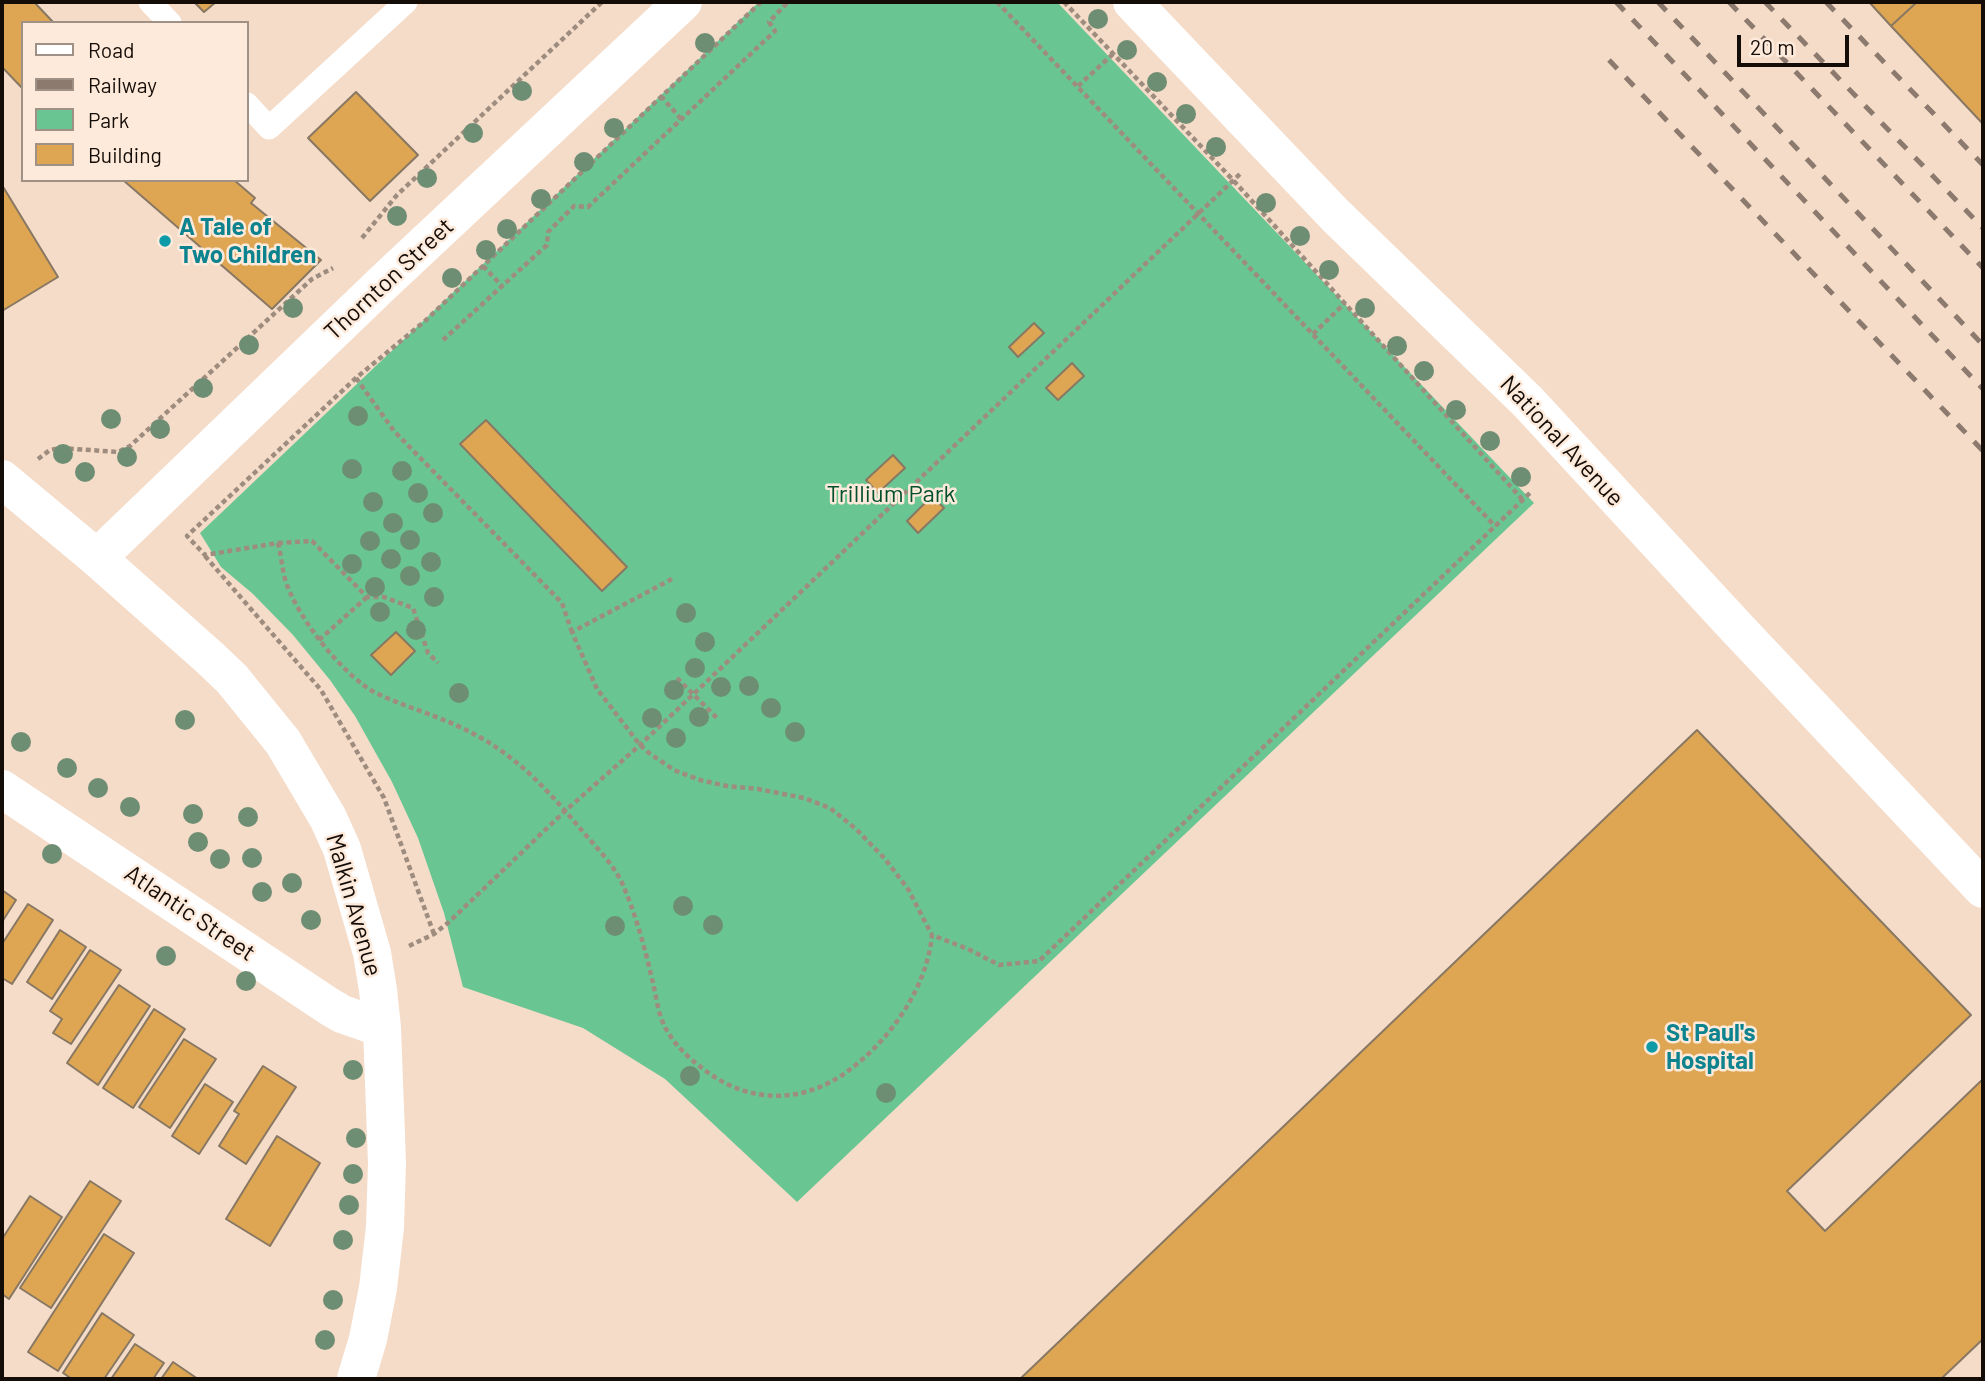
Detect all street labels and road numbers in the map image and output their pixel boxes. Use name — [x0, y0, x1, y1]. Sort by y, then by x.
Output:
street label: Thornton Street — [319, 212, 459, 346]
street label: National Avenue — [1494, 370, 1630, 512]
street label: Malkin Avenue — [320, 830, 388, 980]
street label: Atlantic Street — [119, 859, 261, 967]

